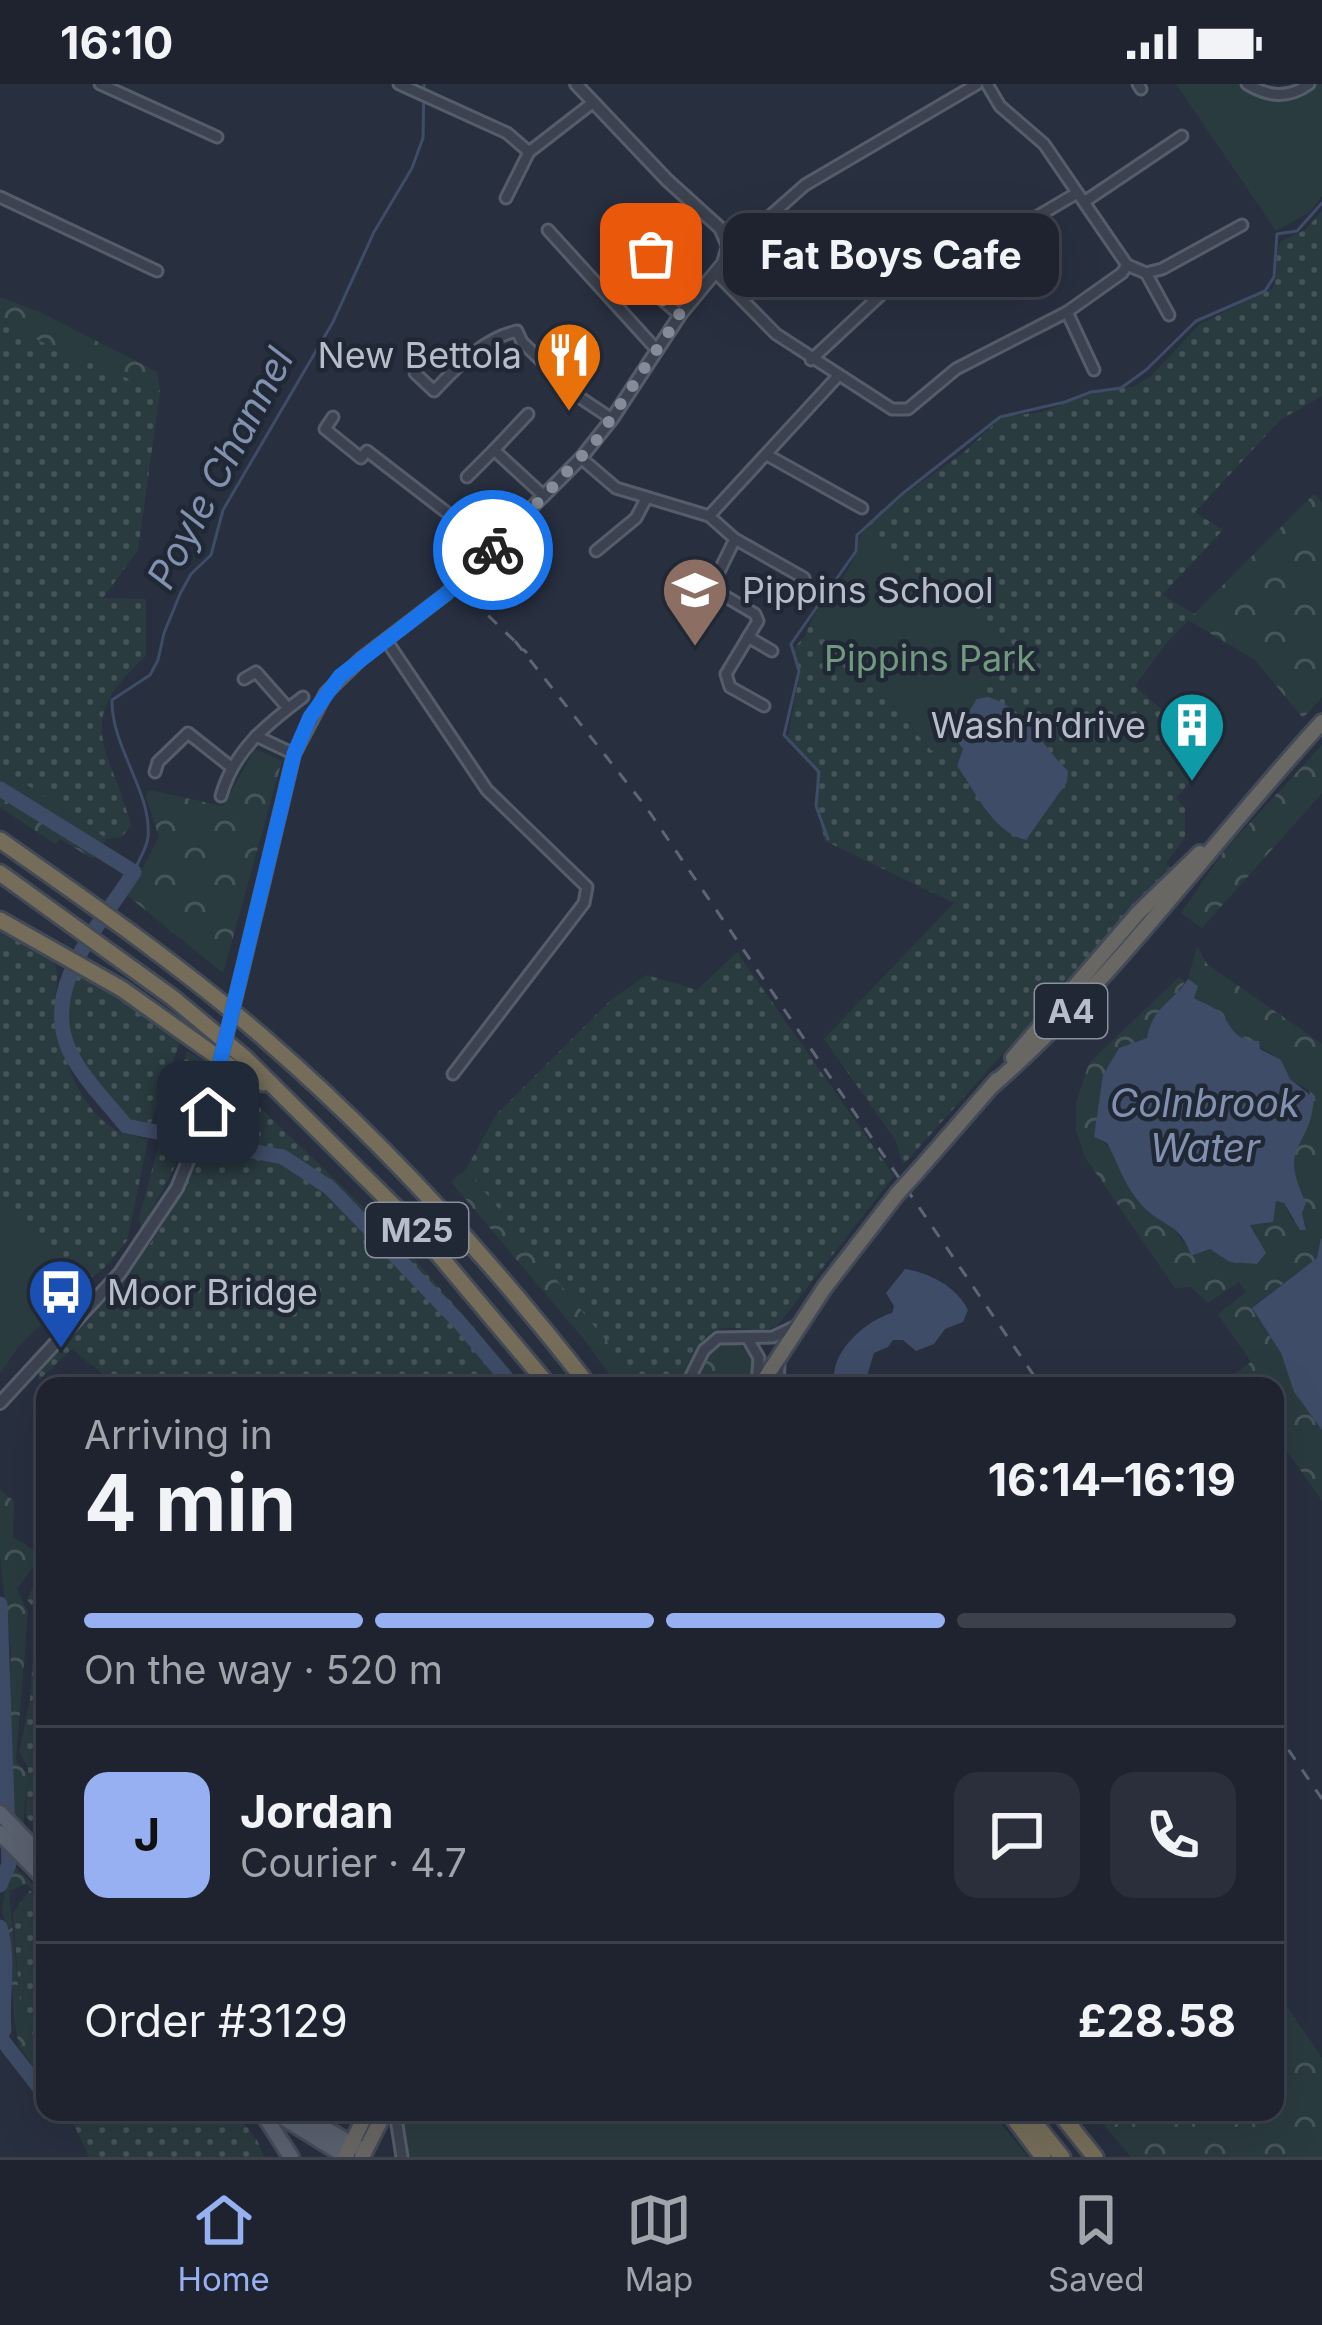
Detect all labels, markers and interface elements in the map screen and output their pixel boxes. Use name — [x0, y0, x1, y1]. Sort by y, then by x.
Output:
text: 16:10 — [60, 15, 173, 70]
pin — [600, 203, 702, 305]
callout: Fat Boys Cafe — [723, 212, 1059, 296]
icon: bag — [618, 221, 684, 287]
text: Fat Boys Cafe — [760, 231, 1022, 278]
restaurant icon: New Bettola — [534, 320, 604, 414]
place label: New Bettola — [318, 333, 522, 377]
water label: Poyle Channel — [136, 339, 303, 596]
courier — [433, 490, 553, 610]
icon: bike — [460, 517, 526, 583]
school or university icon: Pippins School — [660, 555, 730, 649]
place label: Pippins School — [742, 568, 994, 612]
park label: Pippins Park — [824, 636, 1036, 680]
building icon: Wash’n’drive — [1157, 690, 1227, 784]
place label: Wash’n’drive — [931, 703, 1146, 747]
road number: A4 — [1035, 984, 1107, 1038]
pin — [157, 1061, 259, 1163]
icon: home — [175, 1079, 241, 1145]
water label: Colnbrook Water — [1110, 1079, 1301, 1171]
road number: M25 — [366, 1203, 468, 1257]
bus stop icon: Moor Bridge — [26, 1257, 96, 1351]
place label: Moor Bridge — [107, 1270, 318, 1314]
text: Arriving in — [84, 1411, 273, 1458]
text: 16:14–16:19 — [988, 1452, 1236, 1507]
text: 4 min — [84, 1455, 296, 1550]
text: On the way · 520 m — [84, 1646, 443, 1693]
button: chat — [954, 1772, 1080, 1898]
button: phone — [1110, 1772, 1236, 1898]
text: Jordan — [240, 1784, 394, 1839]
text: J — [134, 1807, 160, 1862]
text: Courier · 4.7 — [240, 1839, 467, 1886]
text: Order #3129 — [84, 1993, 348, 2048]
text: £28.58 — [1078, 1993, 1236, 2048]
tab: Home — [177, 2187, 270, 2299]
tab: Map — [625, 2187, 693, 2299]
tab: Saved — [1048, 2187, 1145, 2299]

